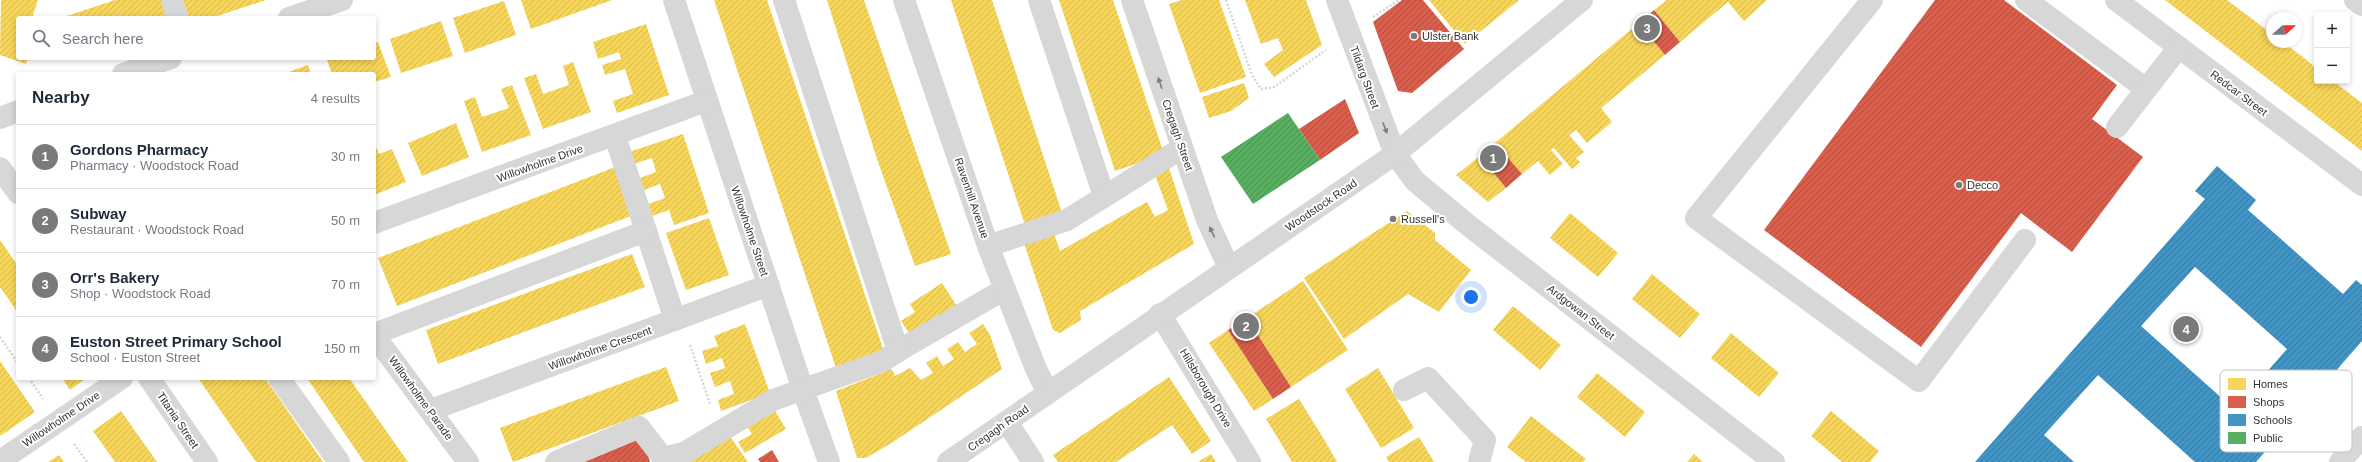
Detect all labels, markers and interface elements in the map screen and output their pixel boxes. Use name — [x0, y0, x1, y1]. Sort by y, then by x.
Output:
north arrow — [2266, 12, 2302, 48]
map controls — [2314, 12, 2350, 84]
button: + — [2314, 12, 2350, 48]
pin: 3 — [1634, 13, 1660, 43]
search box — [16, 16, 376, 60]
icon: search — [30, 27, 52, 49]
text: Search here — [62, 30, 144, 47]
place label: Ulster Bank — [1422, 30, 1479, 42]
marker: Ulster Bank — [1409, 31, 1419, 41]
street label: Tildarg Street — [1348, 44, 1382, 110]
button: − — [2314, 48, 2350, 84]
street label: Redcar Street — [2208, 68, 2270, 118]
one-way arrow — [1157, 77, 1163, 89]
text: Nearby — [32, 88, 90, 107]
text: 4 results — [311, 91, 360, 106]
street label: Cregagh Street — [1160, 98, 1196, 172]
one-way arrow — [1382, 123, 1388, 135]
text: Gordons Pharmacy — [70, 141, 208, 158]
street label: Willowholme Drive — [495, 142, 585, 184]
pin: 1 — [1480, 143, 1506, 173]
text: 1 — [41, 149, 49, 164]
text: 30 m — [331, 149, 360, 164]
street label: Ravenhill Avenue — [953, 156, 991, 240]
text: Pharmacy · Woodstock Road — [70, 158, 239, 173]
street label: Woodstock Road — [1283, 177, 1359, 233]
place label: Decco — [1967, 179, 1998, 191]
marker: Decco — [1954, 180, 1964, 190]
street label: Willowholme Street — [729, 185, 771, 277]
text: Subway — [70, 205, 127, 222]
text: 2 — [41, 213, 49, 228]
text: 50 m — [331, 213, 360, 228]
place label: Russell's — [1401, 213, 1445, 225]
marker: Russell's — [1388, 214, 1398, 224]
text: Restaurant · Woodstock Road — [70, 222, 244, 237]
one-way arrow — [1209, 226, 1215, 238]
text: Orr's Bakery — [70, 269, 159, 286]
text: 3 — [41, 277, 49, 292]
text: 70 m — [331, 277, 360, 292]
street label: Ardgowan Street — [1545, 282, 1617, 342]
text: Shop · Woodstock Road — [70, 286, 211, 301]
your location — [1461, 287, 1481, 307]
pin: 2 — [1233, 311, 1259, 341]
pin: 4 — [2173, 314, 2199, 344]
street label: Willowholme Crescent — [547, 324, 653, 372]
text: Euston Street Primary School — [70, 333, 282, 350]
text: 4 — [41, 341, 49, 356]
text: 150 m — [324, 341, 360, 356]
street label: Hillsborough Drive — [1178, 346, 1234, 430]
text: School · Euston Street — [70, 350, 200, 365]
street label: Willowholme Parade — [387, 354, 455, 442]
legend — [2220, 370, 2352, 452]
text: Homes — [2253, 378, 2288, 390]
street label: Willowholme Drive — [20, 389, 102, 449]
street label: Titania Street — [155, 390, 201, 450]
text: Shops — [2253, 396, 2285, 408]
street label: Cregagh Road — [965, 403, 1031, 453]
text: Schools — [2253, 414, 2293, 426]
text: Public — [2253, 432, 2283, 444]

